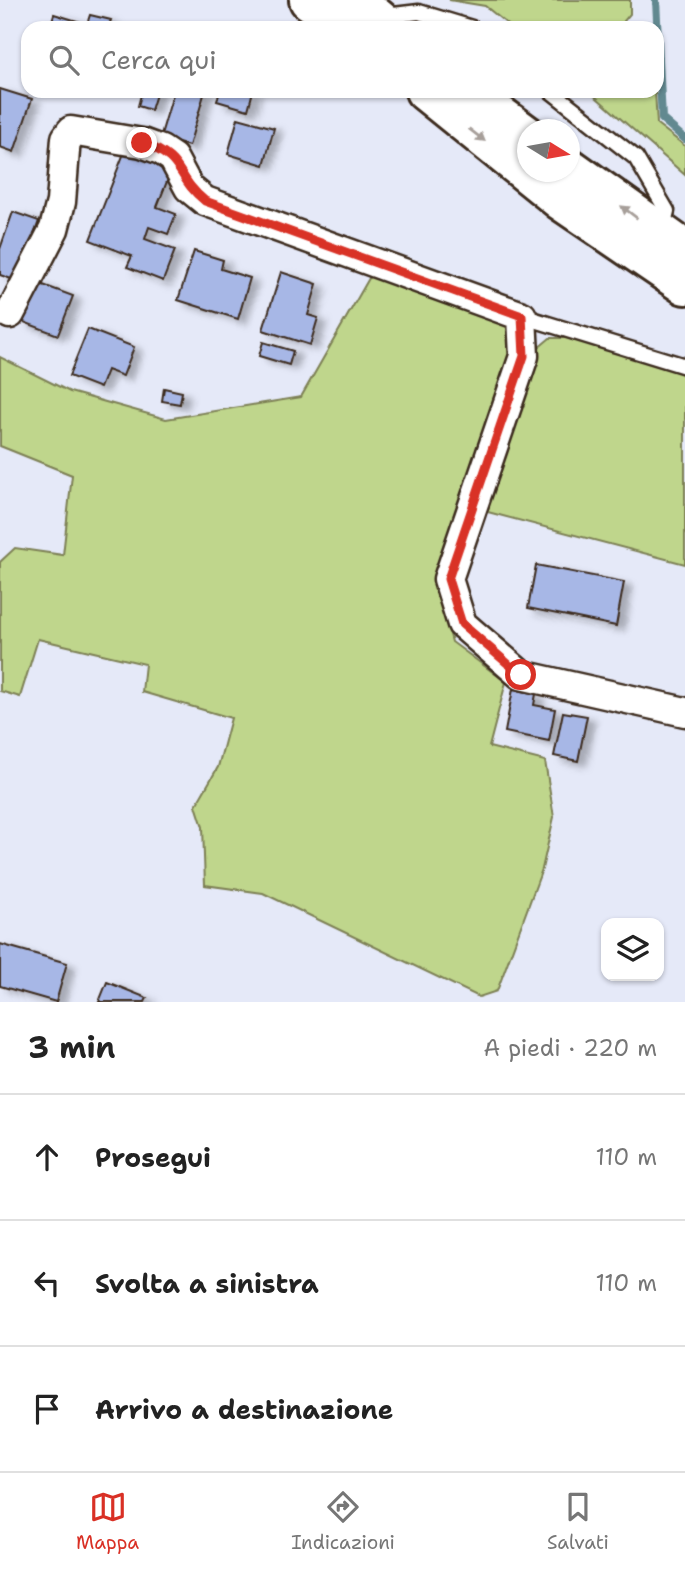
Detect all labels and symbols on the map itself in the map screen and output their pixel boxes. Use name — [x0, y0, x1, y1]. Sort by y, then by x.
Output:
north arrow — [517, 119, 580, 182]
route end — [126, 127, 157, 158]
one-way arrow — [468, 127, 486, 141]
one-way arrow — [620, 205, 638, 219]
route start — [505, 659, 536, 690]

